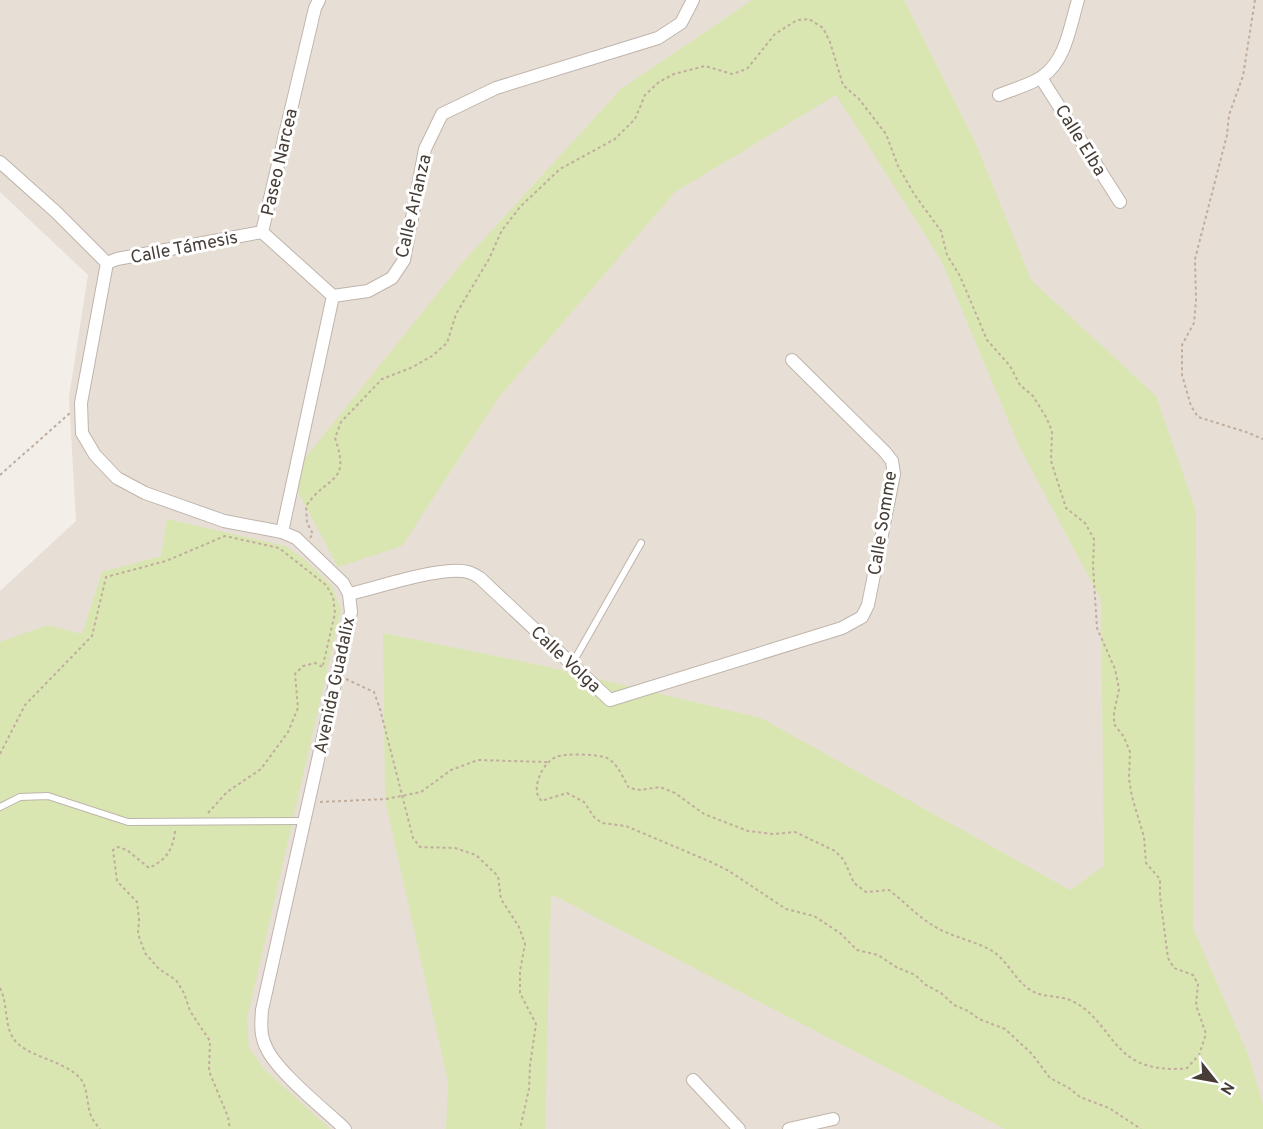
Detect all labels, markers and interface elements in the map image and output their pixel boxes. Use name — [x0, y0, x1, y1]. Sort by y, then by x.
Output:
street label: Calle Elba — [1049, 101, 1111, 181]
street label: Paseo Narcea — [257, 106, 304, 218]
street label: Calle Arlanza — [391, 152, 438, 261]
street label: Calle Támesis — [129, 227, 240, 270]
street label: Calle Somme — [864, 469, 903, 577]
street label: Avenida Guadalix — [310, 615, 361, 756]
street label: Calle Volga — [525, 622, 605, 699]
north arrow — [1185, 1051, 1245, 1111]
text: N — [1215, 1078, 1238, 1098]

